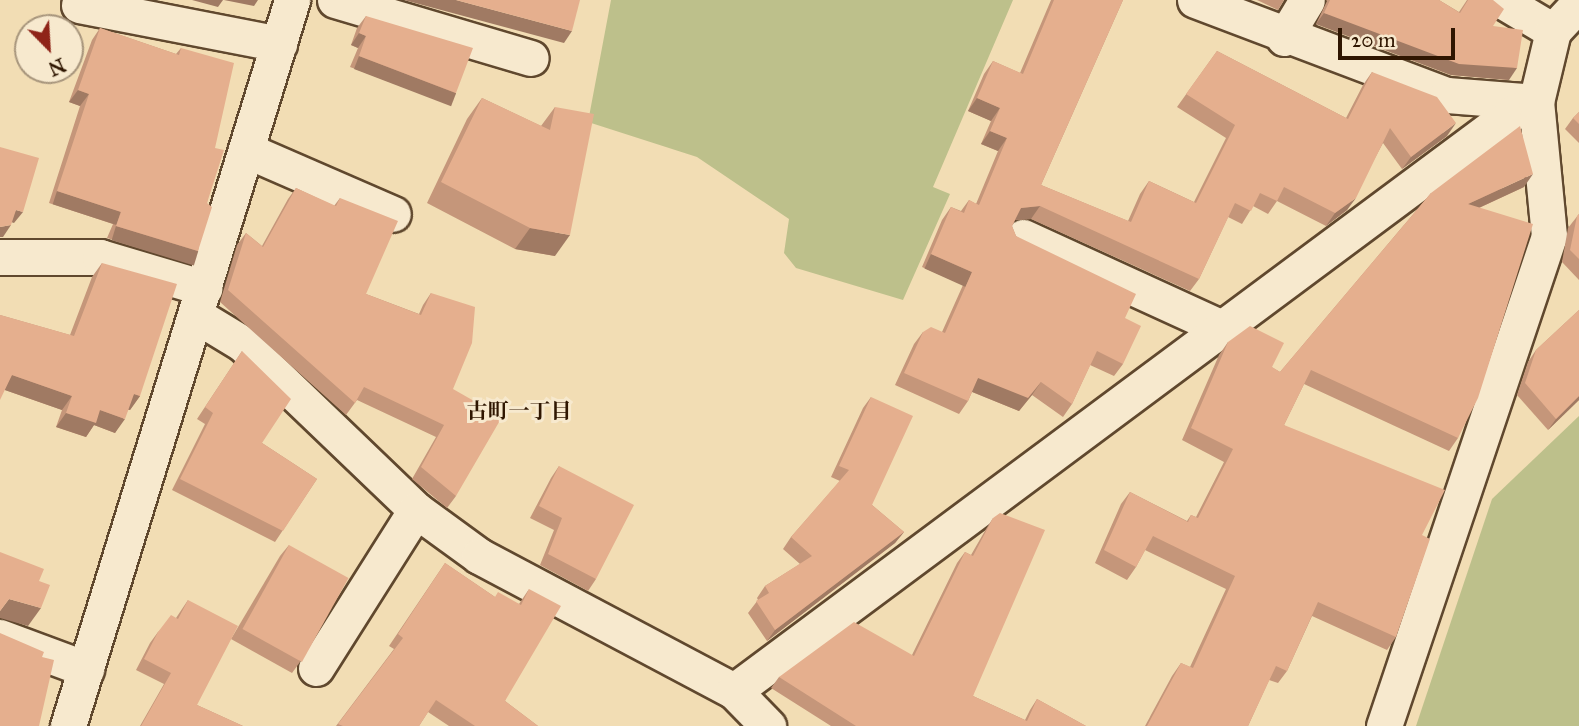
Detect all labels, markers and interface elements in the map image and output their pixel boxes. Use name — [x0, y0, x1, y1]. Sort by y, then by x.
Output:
north arrow — [14, 14, 84, 84]
scale bar — [1341, 14, 1458, 58]
text: 20 m — [1351, 27, 1396, 53]
text: N — [45, 53, 69, 81]
district label: 古町一丁目 — [467, 398, 571, 424]

